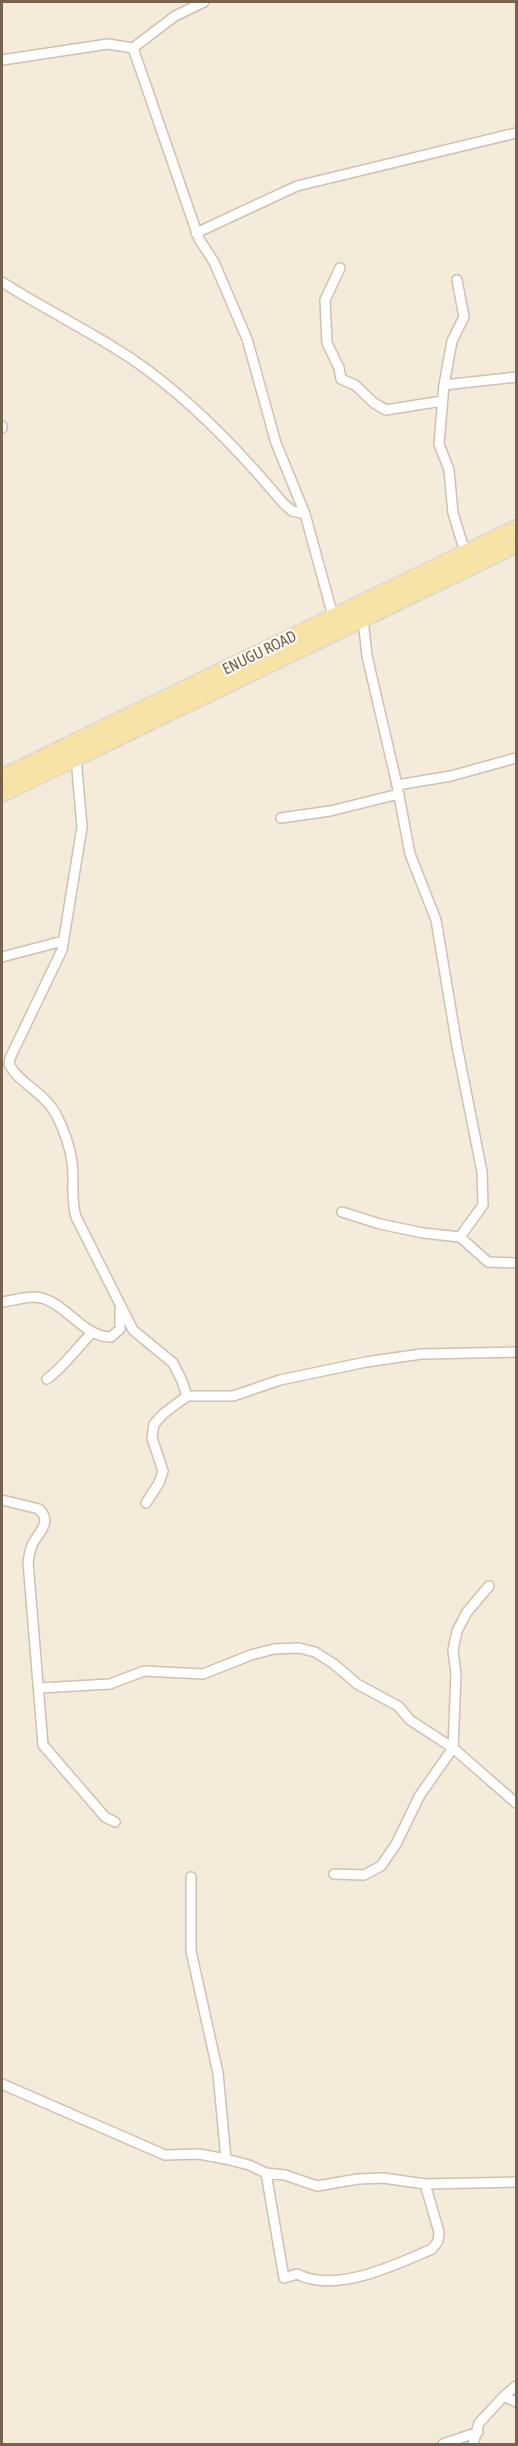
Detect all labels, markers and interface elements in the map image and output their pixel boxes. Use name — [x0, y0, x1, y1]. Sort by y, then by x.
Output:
street label: ENUGU ROAD — [219, 626, 299, 678]

